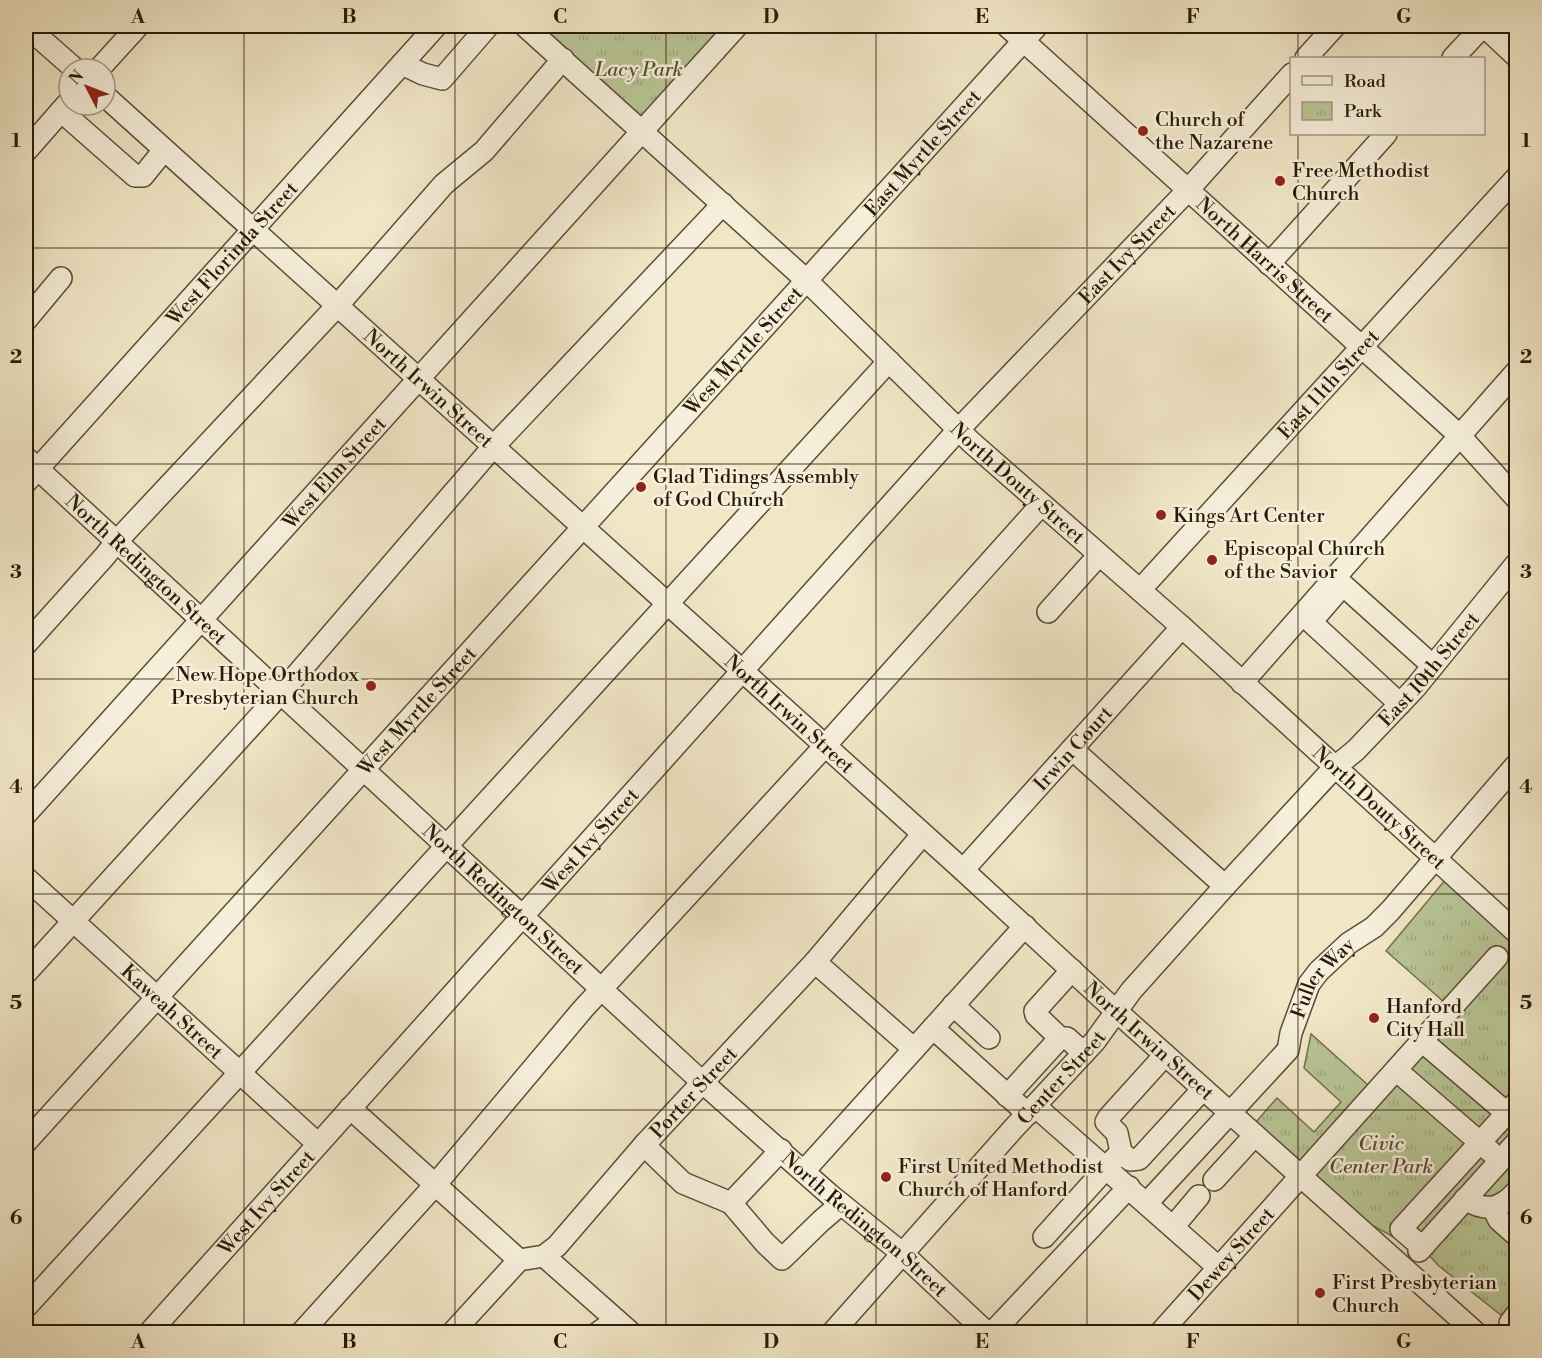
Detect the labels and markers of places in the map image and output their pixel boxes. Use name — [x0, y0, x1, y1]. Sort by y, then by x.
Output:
place label: Church of the Nazarene — [1155, 108, 1273, 156]
marker: Church of the Nazarene — [1136, 124, 1150, 138]
place label: Free Methodist Church — [1292, 159, 1430, 207]
marker: Free Methodist Church — [1273, 174, 1287, 188]
place label: Glad Tidings Assembly of God Church — [653, 465, 859, 513]
marker: Glad Tidings Assembly of God Church — [634, 480, 648, 494]
place label: Kings Art Center — [1173, 504, 1325, 529]
marker: Kings Art Center — [1154, 508, 1168, 522]
place label: Episcopal Church of the Savior — [1224, 537, 1385, 585]
marker: Episcopal Church of the Savior — [1205, 553, 1219, 567]
place label: New Hope Orthodox Presbyterian Church — [171, 663, 360, 711]
marker: New Hope Orthodox Presbyterian Church — [364, 679, 378, 693]
place label: Hanford City Hall — [1386, 995, 1465, 1043]
marker: Hanford City Hall — [1367, 1011, 1381, 1025]
place label: First United Methodist Church of Hanford — [898, 1155, 1104, 1203]
marker: First United Methodist Church of Hanford — [879, 1170, 893, 1184]
place label: First Presbyterian Church — [1332, 1271, 1497, 1319]
marker: First Presbyterian Church — [1313, 1286, 1327, 1300]

